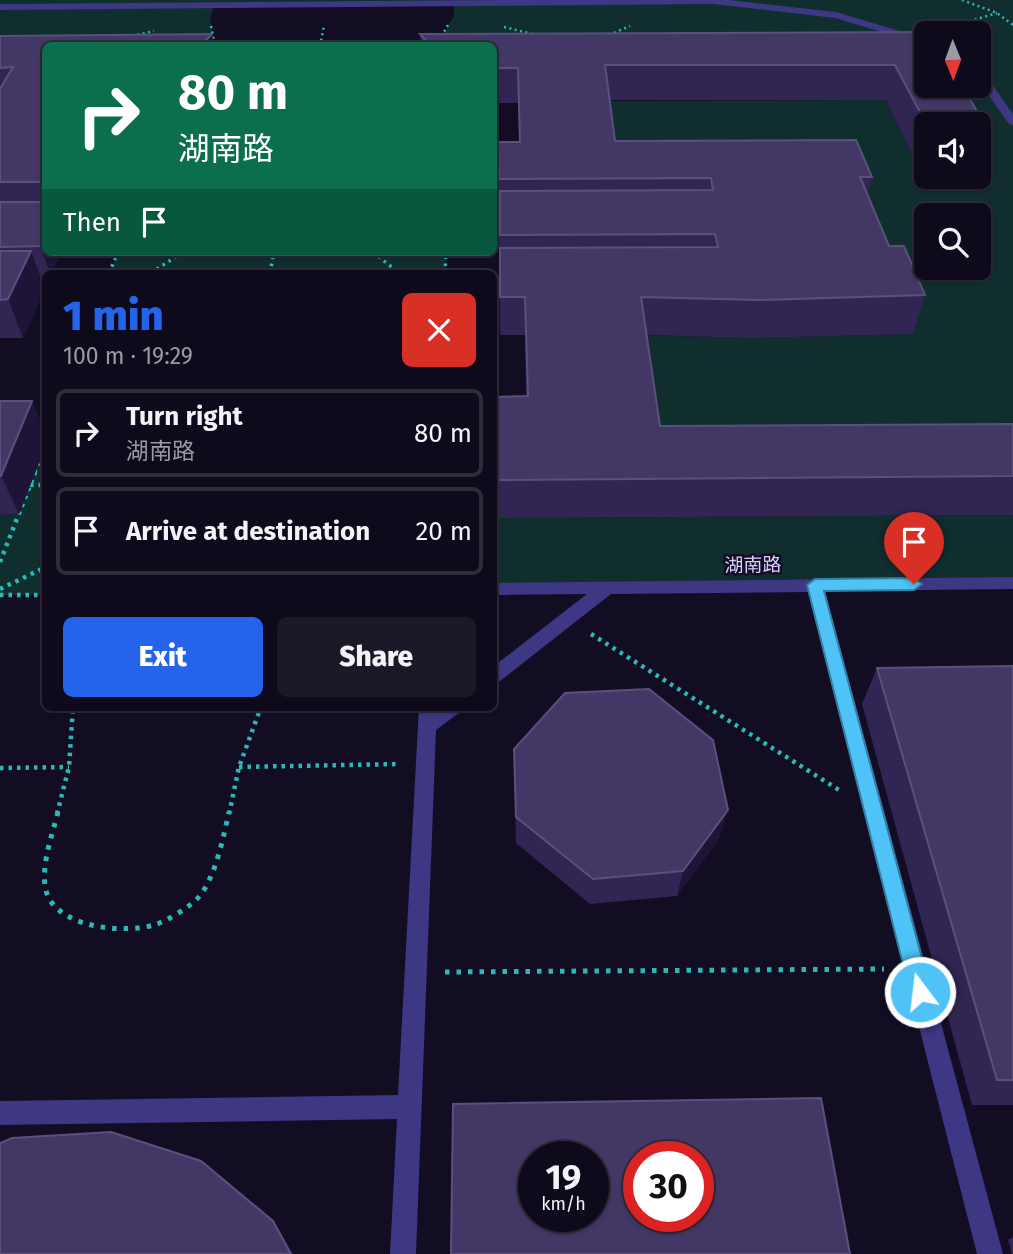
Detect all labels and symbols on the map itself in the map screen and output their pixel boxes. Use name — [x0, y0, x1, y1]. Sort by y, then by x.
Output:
north arrow — [914, 21, 990, 98]
pin — [884, 512, 944, 584]
street label: 湖南路 — [724, 553, 782, 577]
position arrow — [883, 955, 957, 1029]
speed limit sign: 30 — [623, 1141, 714, 1232]

